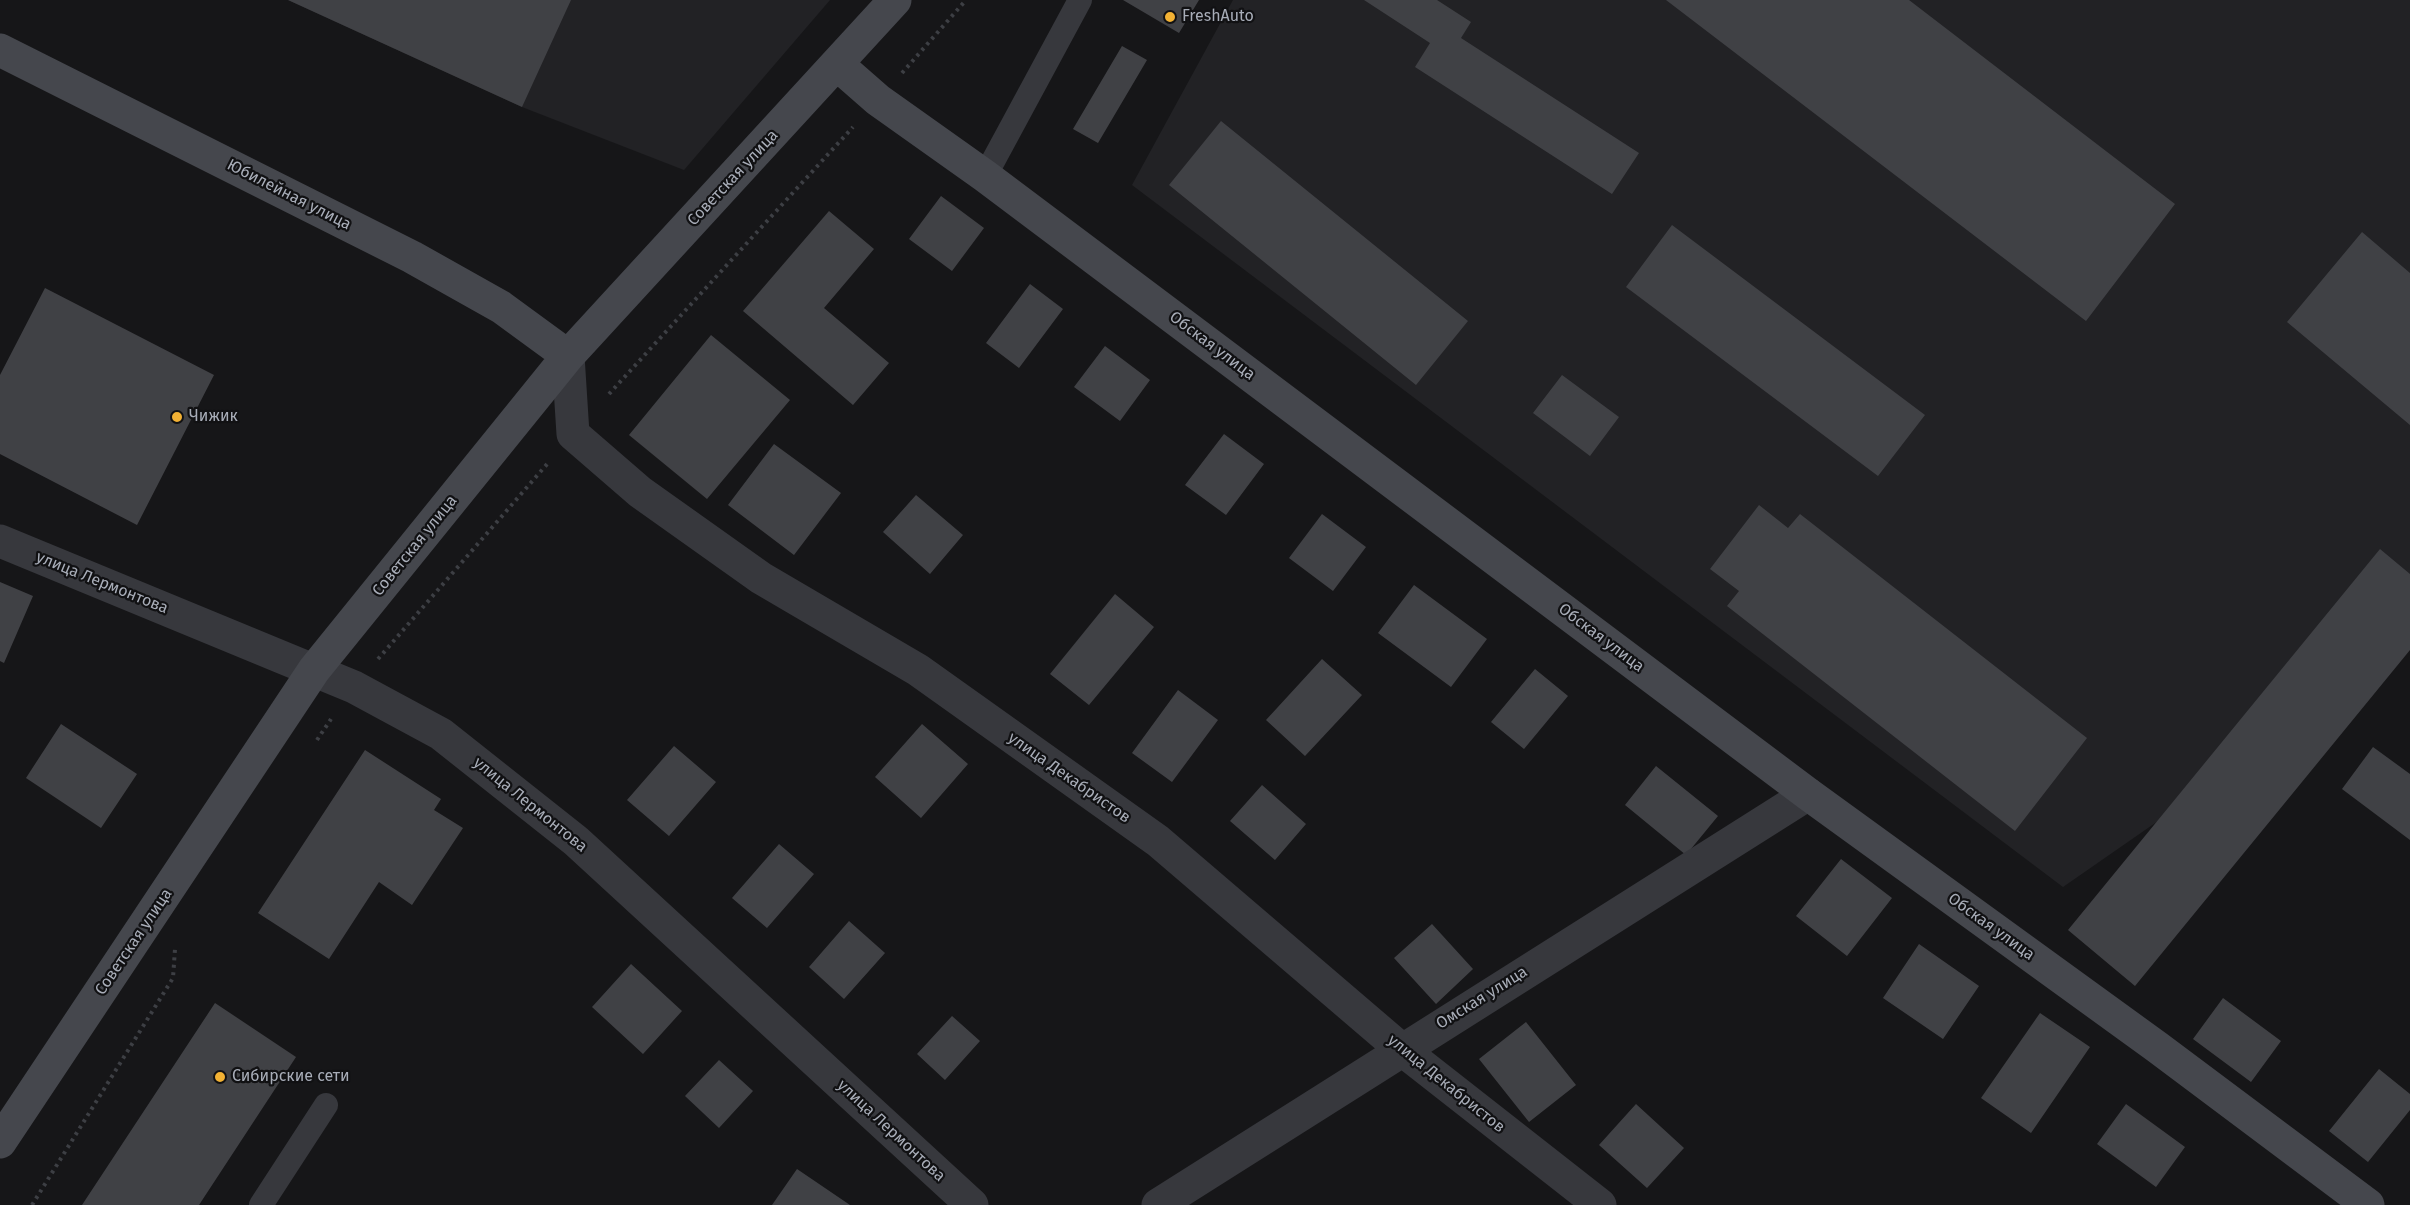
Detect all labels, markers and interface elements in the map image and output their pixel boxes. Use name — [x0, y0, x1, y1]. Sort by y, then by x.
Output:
place label: FreshAuto — [1182, 7, 1254, 27]
marker: FreshAuto — [1163, 10, 1177, 24]
street label: Советская улица — [684, 126, 782, 230]
street label: Юбилейная улица — [224, 155, 354, 235]
street label: Обская улица — [1165, 308, 1259, 384]
place label: Чижик — [189, 407, 238, 427]
marker: Чижик — [170, 410, 184, 424]
street label: Советская улица — [368, 492, 462, 600]
street label: улица Лермонтова — [33, 548, 171, 618]
street label: Обская улица — [1554, 600, 1648, 676]
street label: улица Декабристов — [1004, 728, 1134, 828]
street label: улица Лермонтова — [469, 753, 591, 857]
street label: Советская улица — [91, 885, 177, 999]
street label: Обская улица — [1944, 889, 2038, 965]
street label: Омская улица — [1433, 962, 1531, 1034]
street label: улица Декабристов — [1384, 1031, 1508, 1137]
place label: Сибирские сети — [232, 1067, 350, 1087]
marker: Сибирские сети — [213, 1070, 227, 1084]
street label: улица Лермонтова — [833, 1076, 949, 1186]

